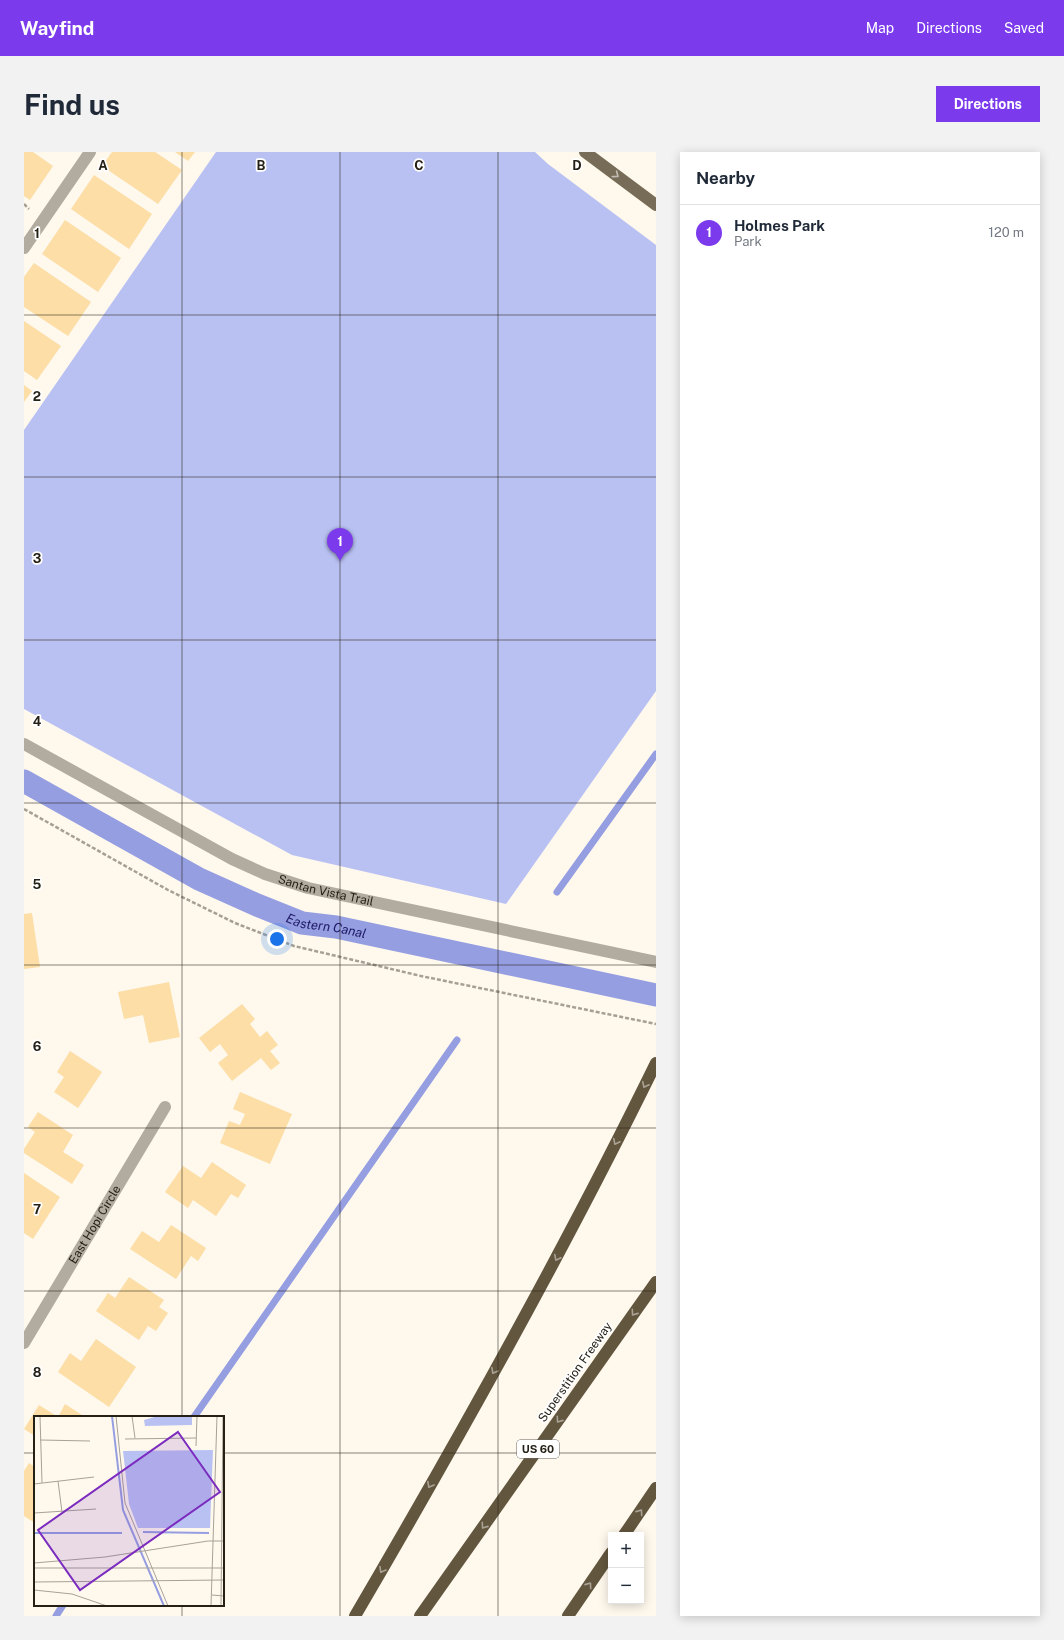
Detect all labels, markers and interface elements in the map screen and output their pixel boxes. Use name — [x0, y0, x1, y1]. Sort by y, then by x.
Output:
text: Wayfind — [20, 17, 94, 39]
text: Map — [866, 20, 894, 36]
text: Directions — [916, 20, 982, 36]
text: Saved — [1004, 20, 1044, 36]
button: Directions — [936, 86, 1040, 122]
text: Find us — [24, 88, 120, 121]
text: A — [98, 158, 108, 173]
text: B — [257, 158, 266, 173]
text: C — [414, 158, 424, 173]
text: D — [572, 158, 582, 173]
text: Nearby — [696, 168, 755, 188]
one-way arrow — [612, 170, 619, 177]
text: Holmes Park — [734, 217, 825, 234]
text: 1 — [706, 225, 712, 240]
text: 120 m — [989, 225, 1024, 240]
text: 1 — [34, 226, 40, 241]
text: Park — [734, 234, 762, 249]
text: 2 — [33, 389, 41, 404]
pin: 1 — [327, 528, 353, 561]
text: 3 — [33, 551, 42, 566]
text: 4 — [33, 714, 42, 729]
street label: Santan Vista Trail — [276, 872, 375, 909]
text: 5 — [33, 877, 42, 892]
water label: Eastern Canal — [284, 910, 368, 941]
your location — [267, 929, 287, 949]
text: 6 — [33, 1039, 42, 1054]
one-way arrow — [642, 1081, 650, 1088]
one-way arrow — [613, 1138, 621, 1145]
street label: East Hopi Circle — [66, 1183, 124, 1266]
text: 7 — [33, 1202, 41, 1217]
one-way arrow — [554, 1253, 561, 1261]
one-way arrow — [631, 1309, 638, 1316]
street label: Superstition Freeway — [535, 1319, 615, 1425]
text: 8 — [33, 1365, 42, 1380]
one-way arrow — [491, 1367, 498, 1375]
one-way arrow — [557, 1415, 564, 1422]
inset map — [34, 1416, 224, 1606]
road number: US 60 — [517, 1440, 559, 1458]
one-way arrow — [428, 1481, 435, 1488]
one-way arrow — [635, 1509, 642, 1516]
one-way arrow — [481, 1522, 489, 1529]
map controls — [608, 1532, 644, 1604]
button: + — [608, 1532, 644, 1568]
one-way arrow — [379, 1566, 386, 1573]
button: − — [608, 1568, 644, 1604]
one-way arrow — [584, 1582, 591, 1589]

